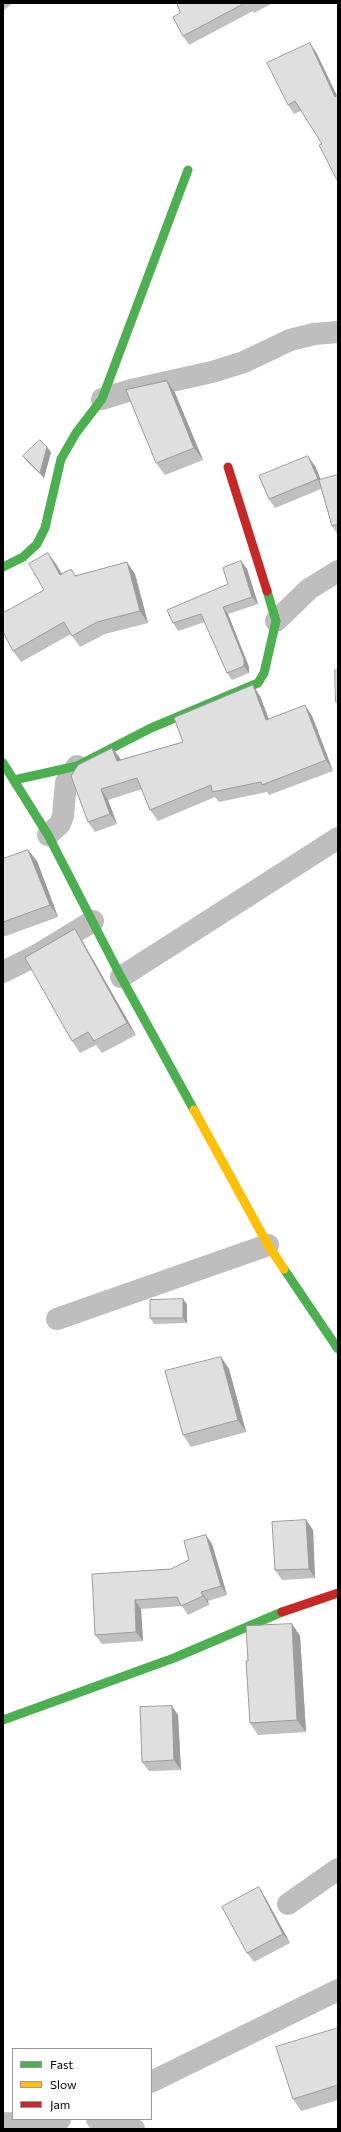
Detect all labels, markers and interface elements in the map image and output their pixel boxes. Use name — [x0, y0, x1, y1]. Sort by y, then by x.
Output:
legend — [12, 2048, 152, 2120]
text: Fast — [50, 2057, 73, 2071]
text: Slow — [50, 2077, 77, 2091]
text: Jam — [50, 2097, 70, 2111]

